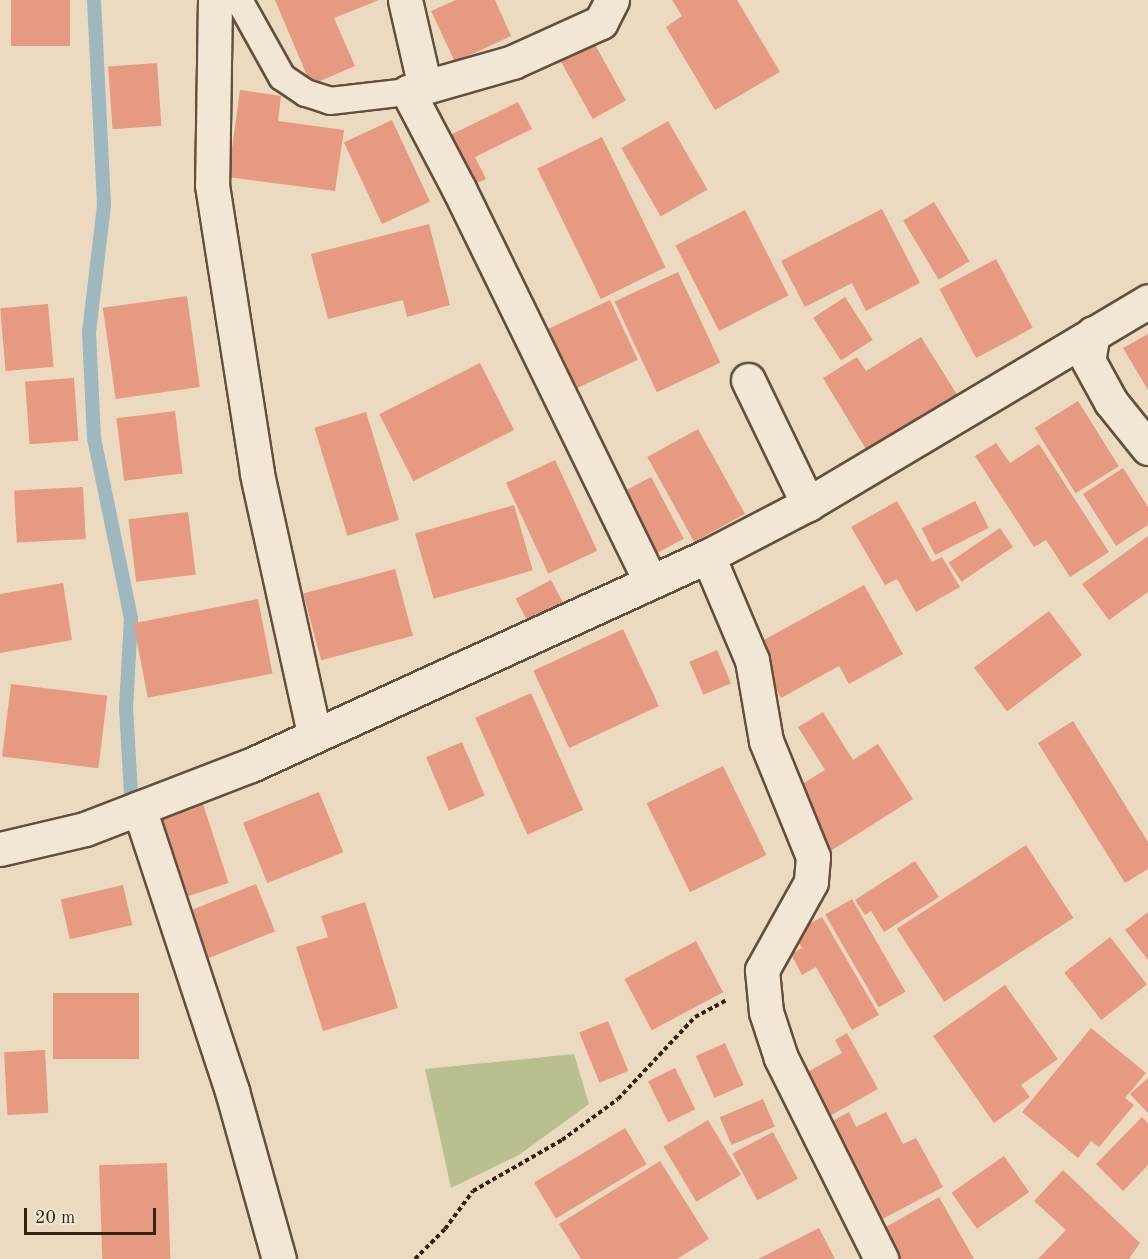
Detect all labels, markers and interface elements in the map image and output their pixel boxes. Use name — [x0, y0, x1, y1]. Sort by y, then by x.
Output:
scale bar — [27, 1196, 159, 1234]
text: 20 m — [35, 1209, 75, 1227]

